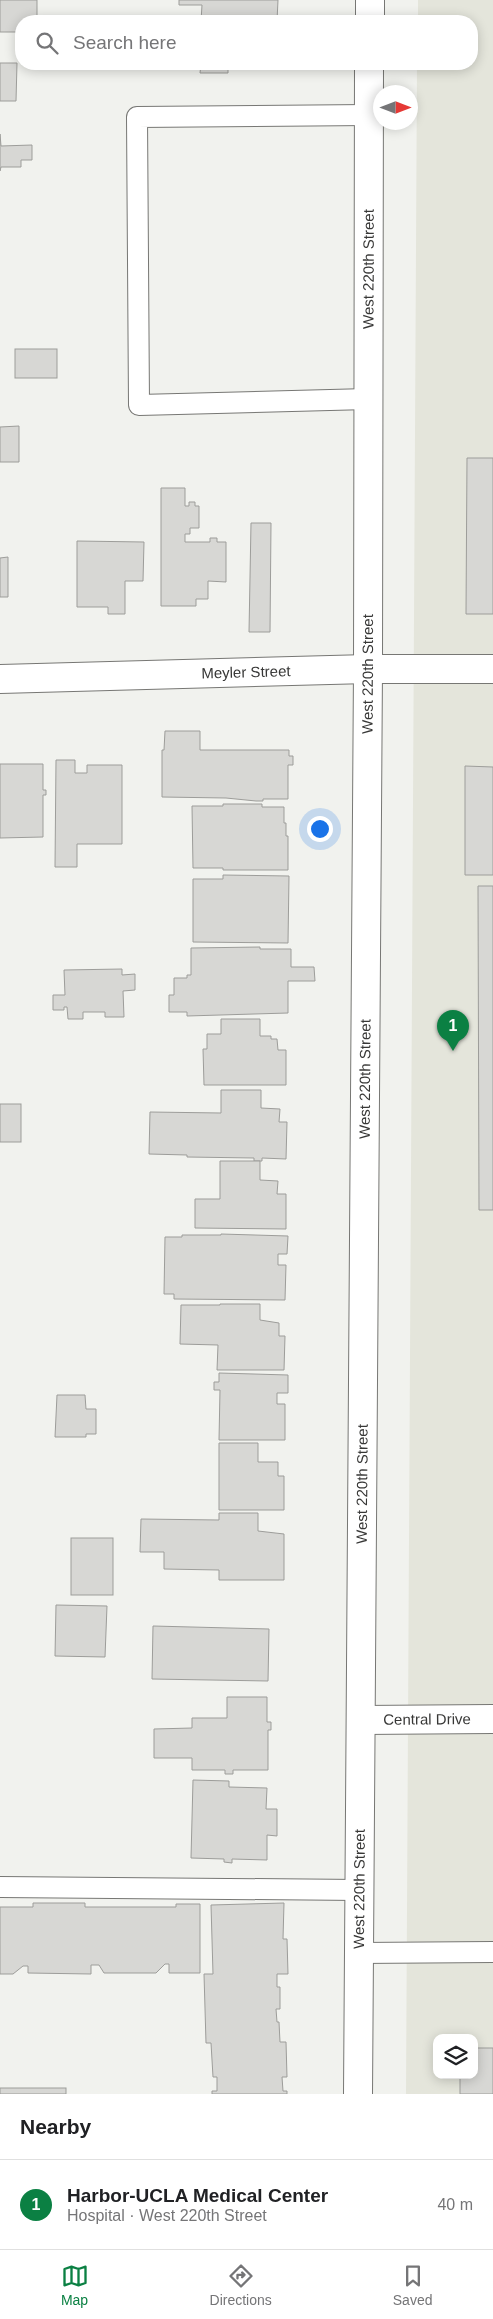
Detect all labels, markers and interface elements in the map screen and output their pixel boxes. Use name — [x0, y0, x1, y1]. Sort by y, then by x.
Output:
search box — [15, 15, 478, 70]
icon: search — [33, 29, 61, 57]
text: Search here — [73, 32, 177, 53]
north arrow — [373, 85, 418, 130]
street label: West 220th Street — [360, 208, 377, 329]
street label: West 220th Street — [359, 613, 376, 734]
street label: Meyler Street — [201, 662, 292, 682]
your location — [307, 816, 333, 842]
pin: 1 — [437, 1010, 469, 1051]
street label: West 220th Street — [356, 1018, 374, 1139]
street label: West 220th Street — [353, 1423, 371, 1544]
street label: Central Drive — [383, 1710, 471, 1728]
street label: West 220th Street — [350, 1828, 368, 1949]
map controls — [433, 2034, 478, 2079]
button: layers — [433, 2034, 478, 2079]
text: Nearby — [20, 2115, 91, 2138]
text: Harbor-UCLA Medical Center — [67, 2185, 328, 2206]
text: 1 — [32, 2196, 40, 2213]
text: 40 m — [437, 2196, 473, 2213]
text: Hospital · West 220th Street — [67, 2207, 267, 2224]
tab: Map — [61, 2262, 89, 2308]
tab: Directions — [210, 2262, 272, 2308]
tab: Saved — [393, 2262, 432, 2308]

